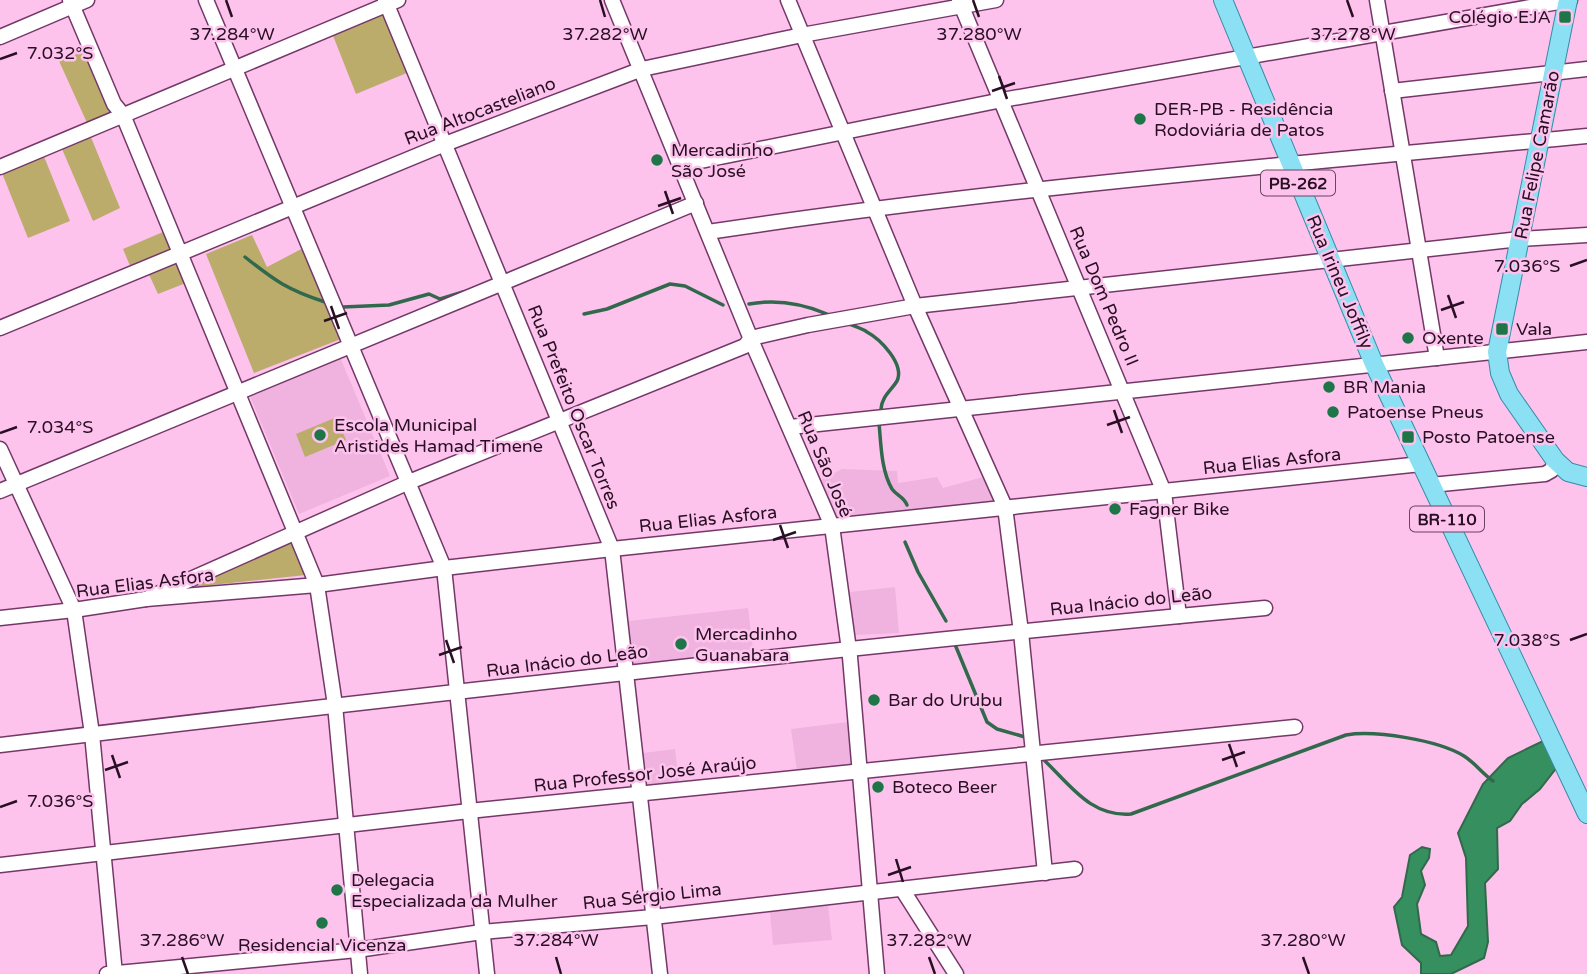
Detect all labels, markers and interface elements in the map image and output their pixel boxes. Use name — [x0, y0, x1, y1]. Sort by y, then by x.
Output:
place label: Colégio EJA — [1448, 6, 1551, 28]
marker: Colégio EJA — [1557, 9, 1573, 25]
text: 37.284°W — [189, 23, 275, 45]
text: 37.282°W — [562, 23, 648, 45]
text: 37.280°W — [936, 23, 1022, 45]
text: 37.278°W — [1310, 23, 1396, 45]
text: 7.032°S — [27, 42, 93, 64]
street label: Rua Felipe Camarão — [1510, 69, 1564, 241]
street label: Rua Altocasteliano — [401, 72, 559, 150]
place label: DER-PB - Residência Rodoviária de Patos — [1154, 98, 1333, 141]
marker: DER-PB - Residência Rodoviária de Patos — [1132, 111, 1148, 127]
place label: Mercadinho São José — [671, 139, 773, 182]
marker: Mercadinho São José — [649, 152, 665, 168]
road number: PB-262 — [1261, 170, 1335, 196]
street label: Rua Irineu Joffily — [1302, 212, 1378, 353]
street label: Rua Dom Pedro II — [1065, 223, 1143, 369]
text: 7.036°S — [1494, 255, 1560, 277]
street label: Rua Prefeito Oscar Torres — [523, 302, 625, 512]
place label: Vala — [1516, 318, 1552, 340]
marker: Vala — [1494, 321, 1510, 337]
place label: Oxente — [1422, 327, 1484, 349]
marker: Oxente — [1400, 330, 1416, 346]
place label: BR Mania — [1343, 376, 1426, 398]
marker: BR Mania — [1321, 379, 1337, 395]
place label: Patoense Pneus — [1347, 401, 1484, 423]
marker: Patoense Pneus — [1325, 404, 1341, 420]
street label: Rua São José — [793, 407, 857, 521]
place label: Escola Municipal Aristides Hamad Timene — [334, 414, 543, 457]
text: 7.034°S — [27, 416, 93, 438]
place label: Posto Patoense — [1422, 426, 1555, 448]
marker: Escola Municipal Aristides Hamad Timene — [312, 427, 328, 443]
marker: Posto Patoense — [1400, 429, 1416, 445]
street label: Rua Elias Asfora — [1202, 443, 1342, 479]
place label: Fagner Bike — [1129, 498, 1229, 520]
street label: Rua Elias Asfora — [638, 501, 778, 537]
marker: Fagner Bike — [1107, 501, 1123, 517]
road number: BR-110 — [1410, 506, 1484, 532]
street label: Rua Elias Asfora — [75, 564, 215, 602]
street label: Rua Inácio do Leão — [1049, 582, 1213, 620]
place label: Mercadinho Guanabara — [695, 623, 797, 666]
text: 7.038°S — [1494, 629, 1560, 651]
marker: Mercadinho Guanabara — [673, 636, 689, 652]
street label: Rua Inácio do Leão — [485, 640, 649, 682]
place label: Bar do Urubu — [888, 689, 1003, 711]
marker: Bar do Urubu — [866, 692, 882, 708]
street label: Rua Professor José Araújo — [533, 751, 758, 797]
place label: Boteco Beer — [892, 776, 997, 798]
marker: Boteco Beer — [870, 779, 886, 795]
text: 7.036°S — [27, 790, 93, 812]
place label: Delegacia Especializada da Mulher — [351, 869, 558, 912]
street label: Rua Sérgio Lima — [582, 878, 722, 914]
marker: Delegacia Especializada da Mulher — [329, 882, 345, 898]
marker: Residencial Vicenza — [314, 915, 330, 931]
text: 37.286°W — [139, 929, 225, 951]
text: 37.284°W — [513, 929, 599, 951]
text: 37.282°W — [886, 929, 972, 951]
text: 37.280°W — [1260, 929, 1346, 951]
place label: Residencial Vicenza — [238, 934, 406, 956]

